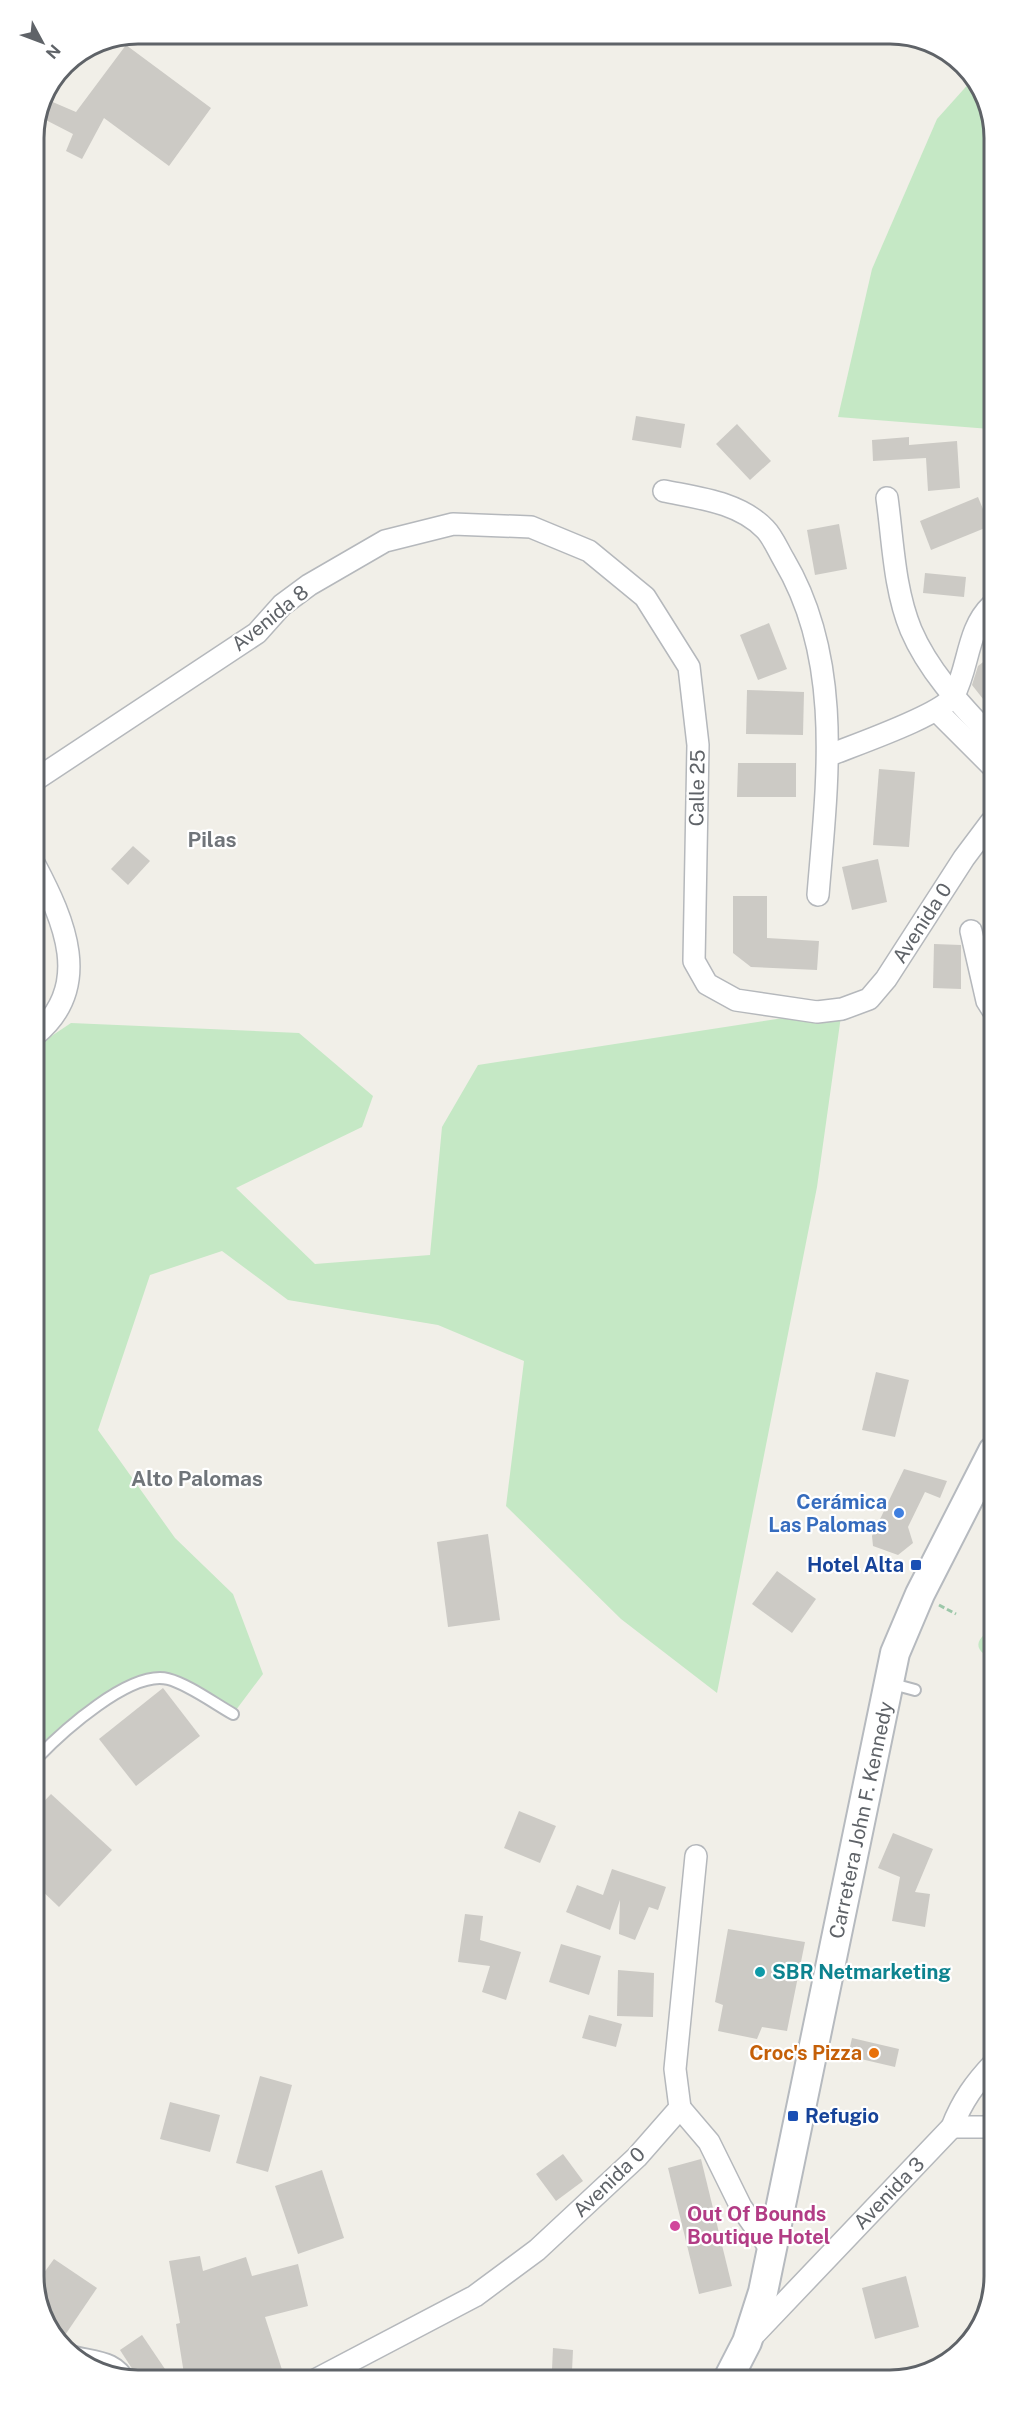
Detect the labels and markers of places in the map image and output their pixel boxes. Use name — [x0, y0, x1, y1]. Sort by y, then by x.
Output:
place label: Cerámica Las Palomas — [768, 1490, 887, 1537]
marker: Cerámica Las Palomas — [892, 1506, 906, 1520]
place label: Hotel Alta — [807, 1553, 904, 1577]
marker: Hotel Alta — [909, 1558, 923, 1572]
place label: SBR Netmarketing — [772, 1960, 951, 1984]
marker: SBR Netmarketing — [753, 1965, 767, 1979]
place label: Croc's Pizza — [749, 2041, 862, 2065]
marker: Croc's Pizza — [867, 2046, 881, 2060]
place label: Refugio — [805, 2104, 879, 2128]
marker: Refugio — [786, 2109, 800, 2123]
place label: Out Of Bounds Boutique Hotel — [687, 2202, 830, 2249]
marker: Out Of Bounds Boutique Hotel — [668, 2219, 682, 2233]

